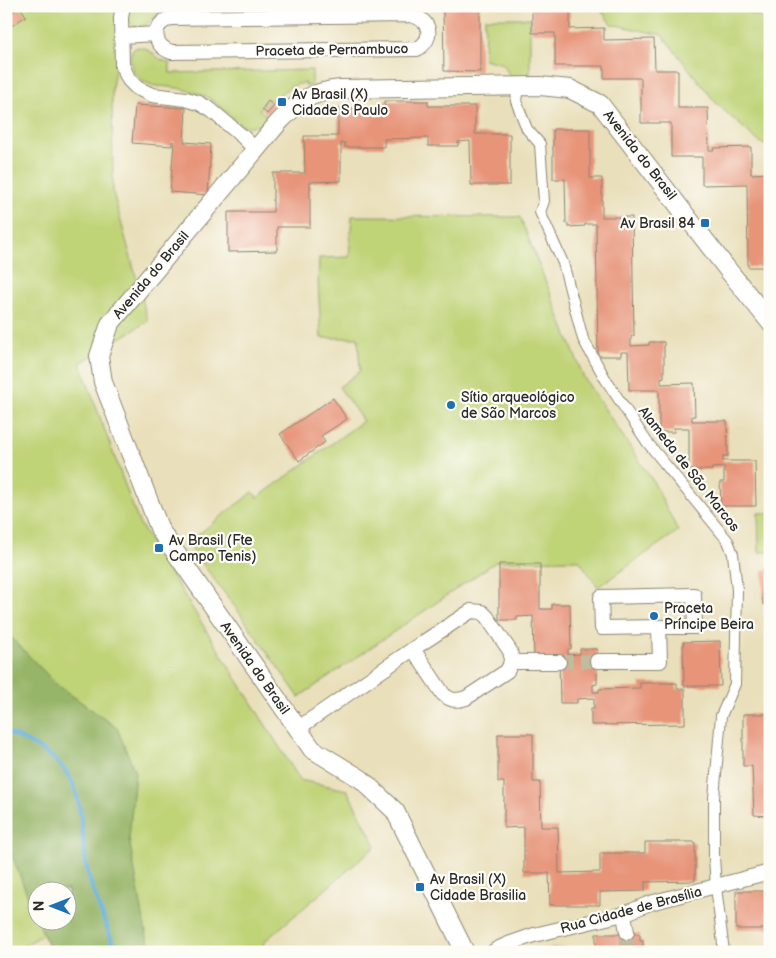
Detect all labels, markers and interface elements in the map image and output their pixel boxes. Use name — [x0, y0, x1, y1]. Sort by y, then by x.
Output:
street label: Praceta de Pernambuco — [255, 40, 409, 60]
place label: Av Brasil (X) Cidade S Paulo — [292, 86, 388, 119]
marker: Av Brasil (X) Cidade S Paulo — [276, 96, 288, 108]
street label: Avenida do Brasil — [600, 107, 680, 203]
place label: Av Brasil 84 — [620, 215, 695, 232]
marker: Av Brasil 84 — [699, 217, 711, 229]
street label: Avenida do Brasil — [109, 228, 193, 322]
place label: Sítio arqueológico de São Marcos — [461, 389, 575, 422]
marker: Sítio arqueológico de São Marcos — [445, 399, 457, 411]
street label: Alameda de São Marcos — [635, 403, 743, 535]
place label: Av Brasil (Fte Campo Tenis) — [169, 532, 256, 565]
marker: Av Brasil (Fte Campo Tenis) — [153, 542, 165, 554]
place label: Praceta Príncipe Beira — [664, 600, 754, 633]
marker: Praceta Príncipe Beira — [648, 610, 660, 622]
street label: Avenida do Brasil — [217, 618, 293, 718]
place label: Av Brasil (X) Cidade Brasilia — [430, 871, 526, 904]
north arrow — [28, 880, 78, 930]
marker: Av Brasil (X) Cidade Brasilia — [414, 881, 426, 893]
street label: Rua Cidade de Brasília — [558, 883, 704, 937]
text: N — [31, 901, 48, 911]

